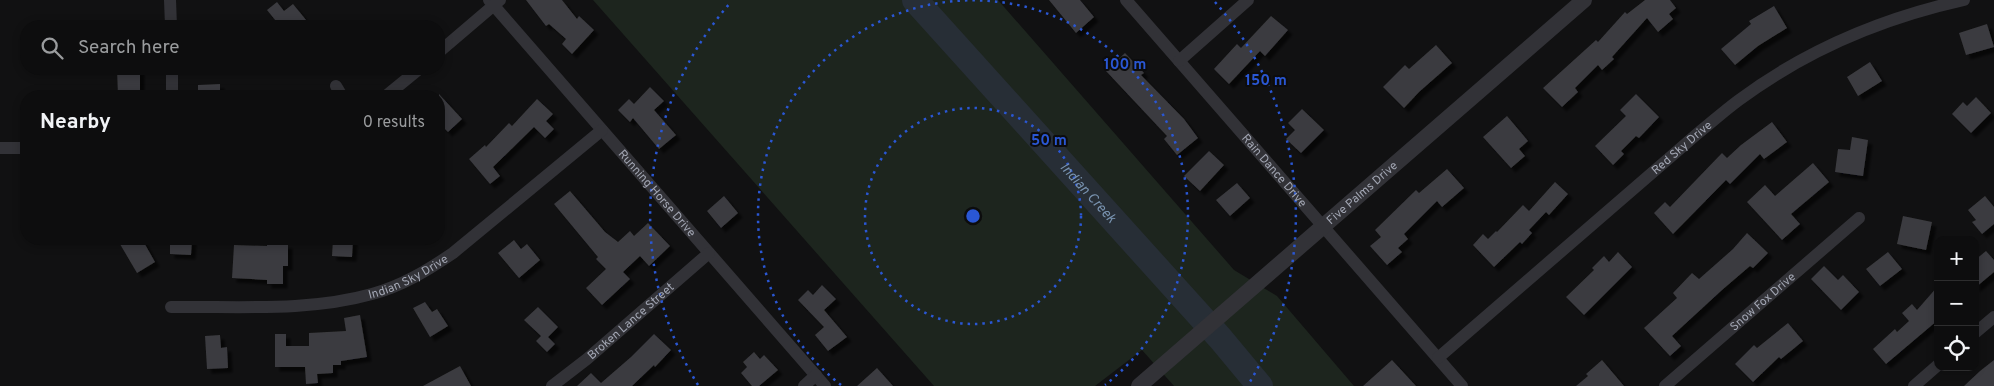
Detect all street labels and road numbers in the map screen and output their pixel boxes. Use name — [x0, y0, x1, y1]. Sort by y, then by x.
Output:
street label: Red Sky Drive — [1649, 118, 1716, 179]
street label: Rain Dance Drive — [1237, 131, 1310, 211]
street label: Running Horse Drive — [614, 147, 699, 241]
street label: Five Palms Drive — [1324, 158, 1401, 229]
street label: Indian Sky Drive — [367, 251, 452, 304]
street label: Snow Fox Drive — [1727, 269, 1799, 335]
street label: Broken Lance Street — [585, 280, 678, 364]

